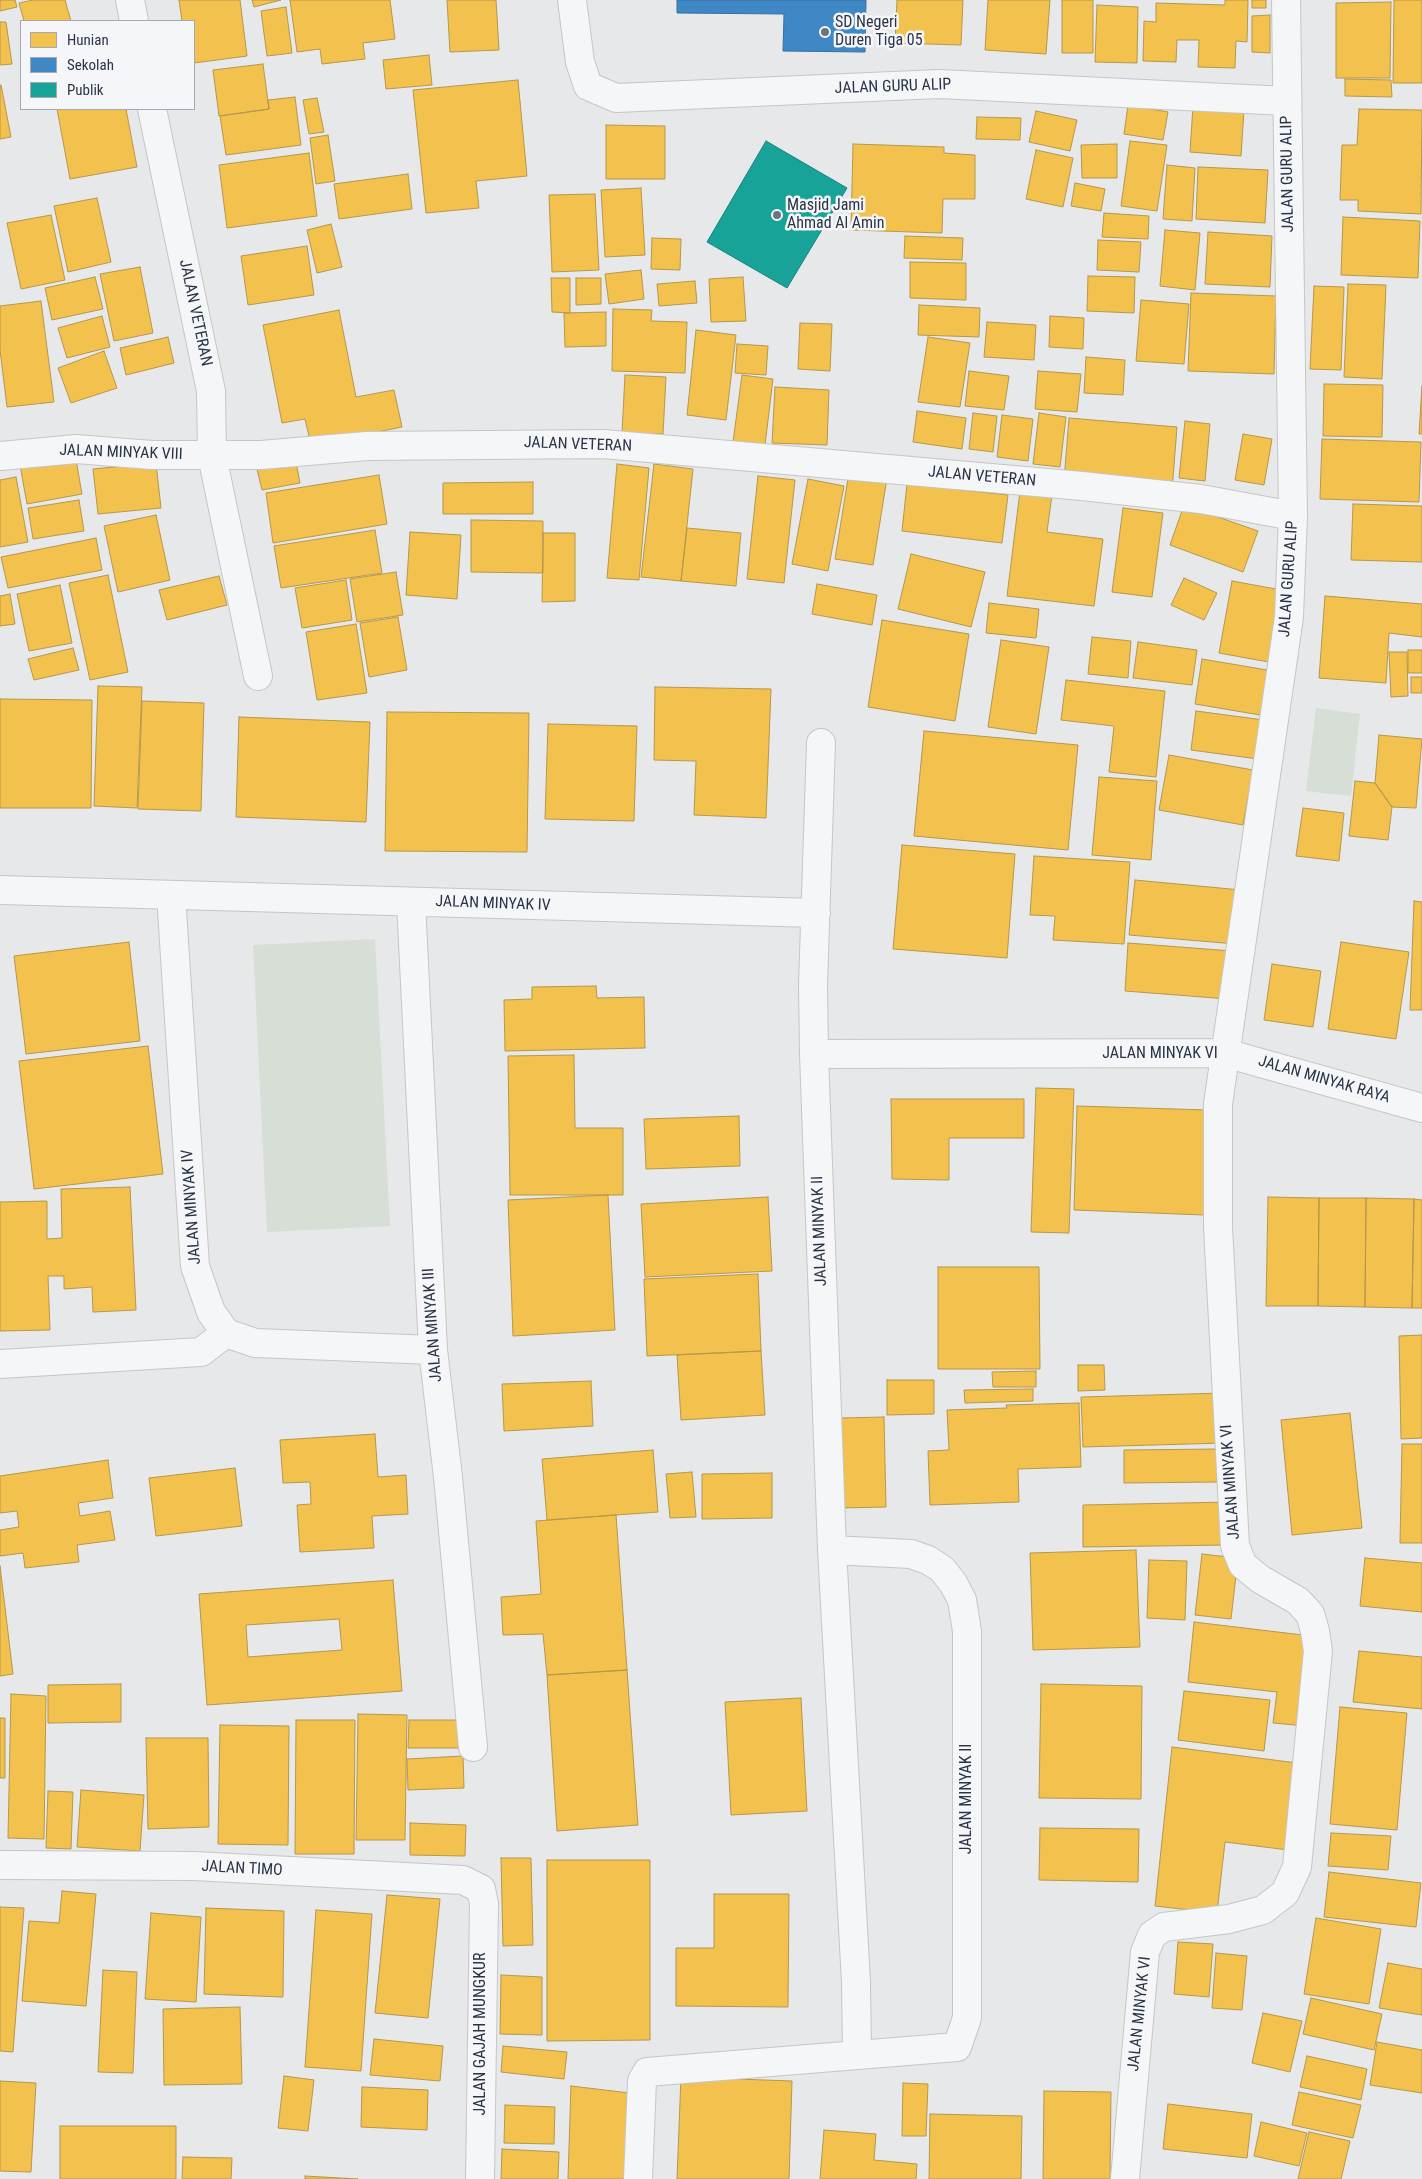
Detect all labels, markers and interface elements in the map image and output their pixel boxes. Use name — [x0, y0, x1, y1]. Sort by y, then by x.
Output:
place label: SD Negeri Duren Tiga 05 — [835, 13, 923, 51]
legend — [20, 20, 195, 110]
marker: SD Negeri Duren Tiga 05 — [819, 26, 831, 38]
text: Hunian — [67, 31, 109, 49]
text: Sekolah — [67, 56, 114, 74]
street label: JALAN GURU ALIP — [834, 75, 952, 99]
text: Publik — [67, 81, 104, 99]
street label: JALAN GURU ALIP — [1277, 116, 1299, 232]
place label: Masjid Jami Ahmad Al Amin — [787, 196, 885, 234]
marker: Masjid Jami Ahmad Al Amin — [771, 209, 783, 221]
street label: JALAN VETERAN — [174, 258, 216, 368]
street label: JALAN VETERAN — [524, 434, 632, 456]
street label: JALAN MINYAK VIII — [59, 441, 183, 465]
street label: JALAN VETERAN — [927, 463, 1037, 491]
street label: JALAN GURU ALIP — [1275, 520, 1303, 638]
street label: JALAN MINYAK IV — [435, 892, 551, 916]
street label: JALAN MINYAK VI — [1102, 1044, 1218, 1064]
street label: JALAN MINYAK RAYA — [1256, 1052, 1392, 1108]
street label: JALAN MINYAK IV — [178, 1149, 206, 1265]
street label: JALAN MINYAK II — [808, 1175, 832, 1287]
street label: JALAN MINYAK III — [419, 1267, 447, 1383]
street label: JALAN MINYAK VI — [1217, 1424, 1245, 1540]
street label: JALAN MINYAK II — [957, 1744, 977, 1854]
street label: JALAN TIMO — [201, 1857, 283, 1881]
street label: JALAN GAJAH MUNGKUR — [471, 1952, 491, 2116]
street label: JALAN MINYAK VI — [1124, 1956, 1156, 2072]

